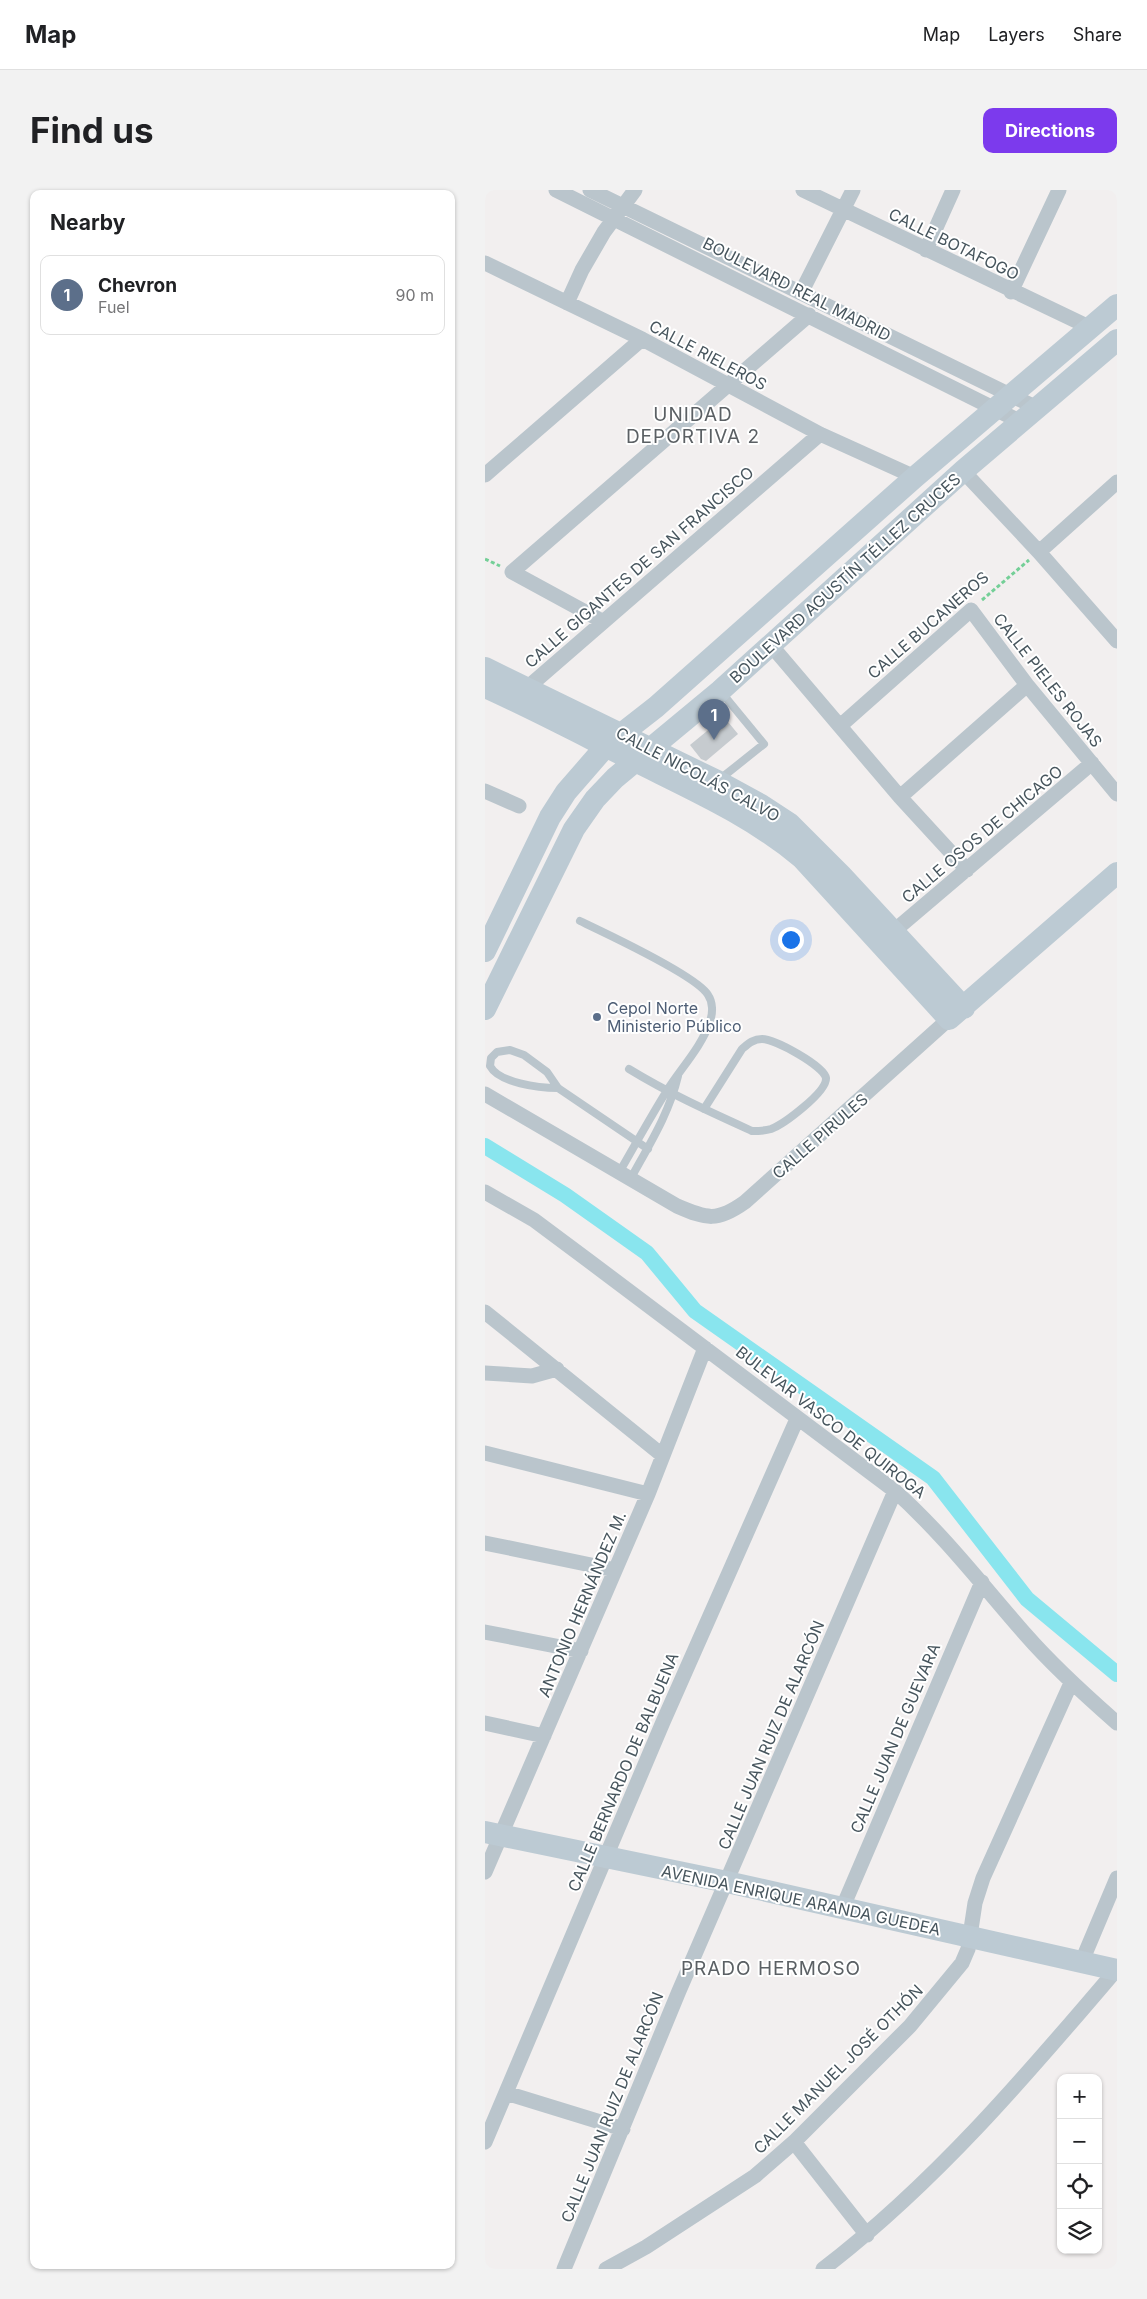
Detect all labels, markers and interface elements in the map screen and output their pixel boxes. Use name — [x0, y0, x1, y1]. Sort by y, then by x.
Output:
text: Map — [25, 20, 76, 49]
text: Map — [923, 24, 960, 45]
text: Layers — [988, 24, 1045, 45]
text: Share — [1073, 24, 1122, 45]
button: Directions — [983, 108, 1117, 153]
text: Find us — [30, 109, 154, 151]
street label: CALLE BOTAFOGO — [885, 204, 1023, 284]
text: Nearby — [50, 210, 125, 235]
street label: BOULEVARD REAL MADRID — [700, 233, 894, 345]
text: Chevron — [98, 274, 177, 297]
text: 1 — [64, 285, 70, 305]
text: 90 m — [395, 285, 434, 305]
text: Fuel — [98, 297, 130, 317]
street label: CALLE RIELEROS — [646, 316, 770, 394]
district label: UNIDAD DEPORTIVA 2 — [626, 403, 760, 448]
street label: CALLE GIGANTES DE SAN FRANCISCO — [520, 462, 758, 672]
street label: BOULEVARD AGUSTÍN TÉLLEZ CRUCES — [725, 469, 965, 687]
street label: CALLE BUCANEROS — [863, 567, 993, 683]
street label: CALLE PIELES ROJAS — [989, 609, 1107, 751]
pin: 1 — [698, 699, 730, 740]
street label: CALLE NICOLÁS CALVO — [613, 722, 783, 826]
street label: CALLE OSOS DE CHICAGO — [898, 761, 1066, 907]
your location — [778, 927, 804, 953]
place label: Cepol Norte Ministerio Público — [607, 998, 742, 1036]
marker: Cepol Norte Ministerio Público — [591, 1011, 603, 1023]
street label: CALLE PIRULES — [768, 1089, 872, 1183]
street label: BULEVAR VASCO DE QUIROGA — [732, 1342, 930, 1502]
street label: ANTONIO HERNÁNDEZ M. — [534, 1508, 630, 1700]
street label: CALLE JUAN RUIZ DE ALARCÓN — [714, 1617, 828, 1853]
street label: CALLE JUAN DE GUEVARA — [846, 1640, 944, 1836]
street label: CALLE BERNARDO DE BALBUENA — [563, 1649, 683, 1895]
street label: AVENIDA ENRIQUE ARANDA GUEDEA — [660, 1861, 942, 1939]
district label: PRADO HERMOSO — [681, 1957, 861, 1980]
street label: CALLE MANUEL JOSÉ OTHÓN — [749, 1980, 927, 2158]
street label: CALLE JUAN RUIZ DE ALARCÓN — [556, 1989, 668, 2225]
map controls — [1057, 2074, 1102, 2254]
button: + — [1057, 2074, 1102, 2119]
button: − — [1057, 2119, 1102, 2164]
button: locate — [1057, 2164, 1102, 2209]
button: layers — [1057, 2209, 1102, 2254]

